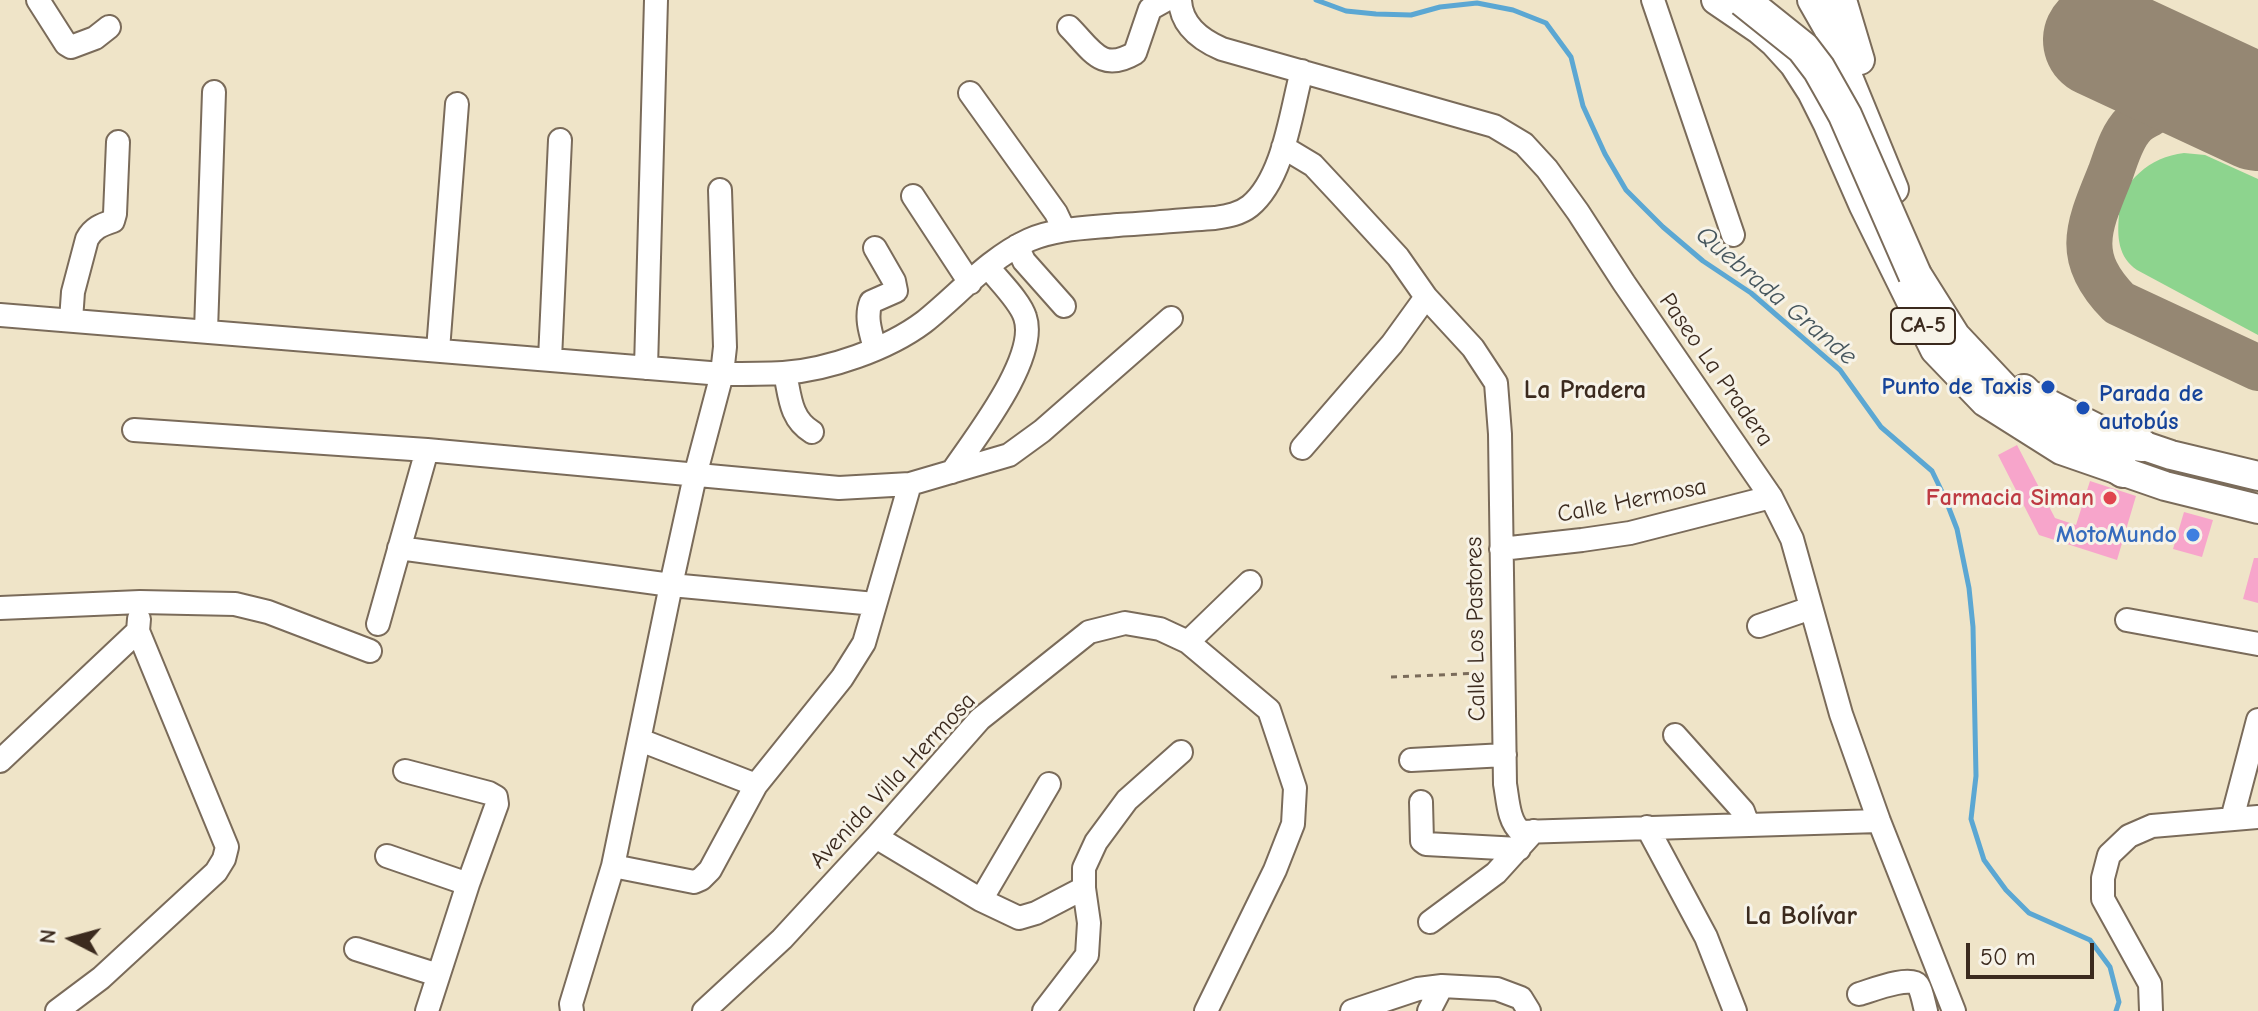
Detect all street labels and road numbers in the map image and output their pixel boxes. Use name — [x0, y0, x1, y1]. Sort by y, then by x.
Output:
street label: Paseo La Pradera — [1652, 288, 1780, 452]
road number: CA-5 — [1891, 308, 1955, 344]
street label: Calle Hermosa — [1555, 472, 1709, 530]
street label: Calle Los Pastores — [1460, 536, 1492, 722]
street label: Avenida Villa Hermosa — [804, 687, 982, 875]

